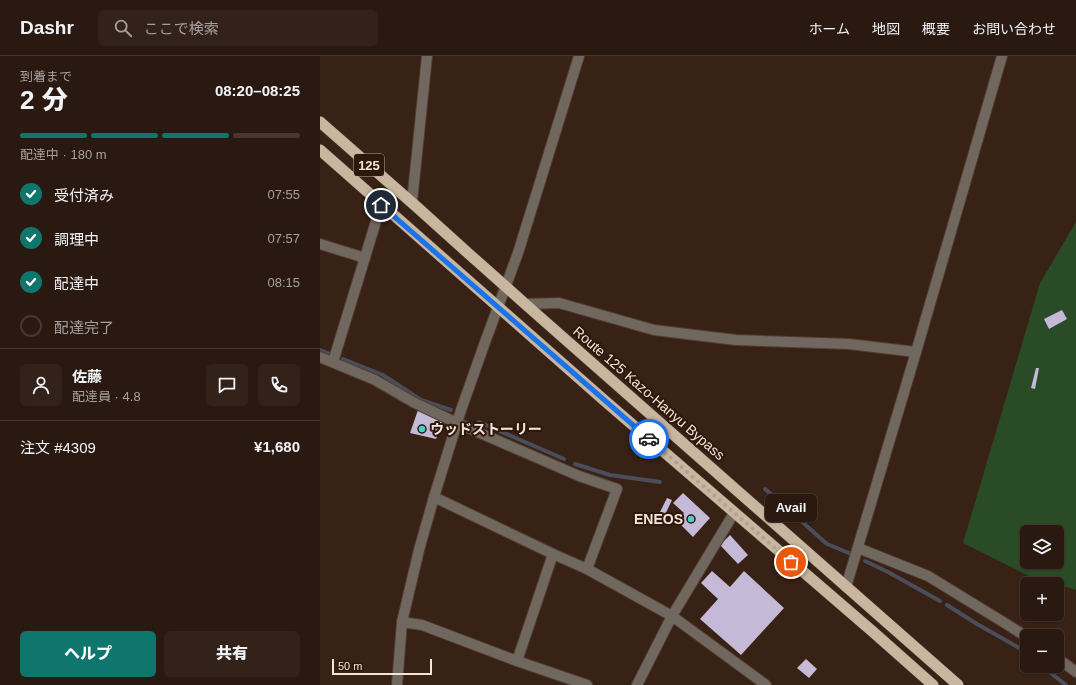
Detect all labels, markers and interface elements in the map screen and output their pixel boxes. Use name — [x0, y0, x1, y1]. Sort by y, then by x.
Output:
search box — [98, 10, 378, 46]
text: Dashr — [20, 17, 74, 38]
icon: search — [112, 17, 134, 39]
text: ここで検索 — [144, 20, 219, 37]
text: ホーム — [808, 21, 850, 37]
text: 地図 — [872, 21, 900, 37]
text: 概要 — [922, 21, 950, 37]
text: お問い合わせ — [972, 21, 1056, 37]
text: 到着まで — [20, 69, 72, 84]
text: 08:20–08:25 — [215, 82, 300, 99]
text: 2 分 — [20, 85, 68, 115]
text: 配達中 · 180 m — [20, 147, 107, 162]
road number: 125 — [354, 154, 384, 176]
icon: check — [20, 183, 42, 205]
text: 受付済み — [54, 187, 114, 204]
text: 07:55 — [267, 187, 300, 202]
pin — [364, 188, 398, 222]
icon: home — [370, 194, 392, 216]
icon: check — [20, 227, 42, 249]
text: 調理中 — [54, 231, 99, 248]
text: 07:57 — [267, 231, 300, 246]
icon: check — [20, 271, 42, 293]
text: 配達中 — [54, 275, 99, 292]
text: 08:15 — [267, 275, 300, 290]
text: 配達完了 — [54, 319, 114, 336]
street label: Route 125 Kazo-Hanyu Bypass — [570, 323, 728, 463]
button: person — [20, 364, 62, 406]
button: chat — [206, 364, 248, 406]
button: phone — [258, 364, 300, 406]
text: 佐藤 — [72, 368, 102, 385]
text: 配達員 · 4.8 — [72, 389, 141, 404]
courier — [629, 419, 669, 459]
place label: ウッドストーリー — [430, 421, 542, 437]
marker: ウッドストーリー — [417, 424, 427, 434]
icon: car — [638, 428, 660, 450]
text: ¥1,680 — [254, 438, 300, 455]
text: 注文 #4309 — [20, 439, 96, 456]
callout: Avail — [765, 494, 817, 522]
text: Avail — [776, 500, 806, 515]
place label: ENEOS — [634, 511, 683, 527]
marker: ENEOS — [686, 514, 696, 524]
map controls — [1020, 525, 1064, 673]
button: layers — [1020, 525, 1064, 569]
pin — [774, 545, 808, 579]
icon: bag — [780, 551, 802, 573]
button: + — [1020, 577, 1064, 621]
button: − — [1020, 629, 1064, 673]
button: ヘルプ — [20, 631, 156, 677]
button: 共有 — [164, 631, 300, 677]
scale bar — [332, 657, 432, 676]
text: 50 m — [338, 660, 362, 672]

